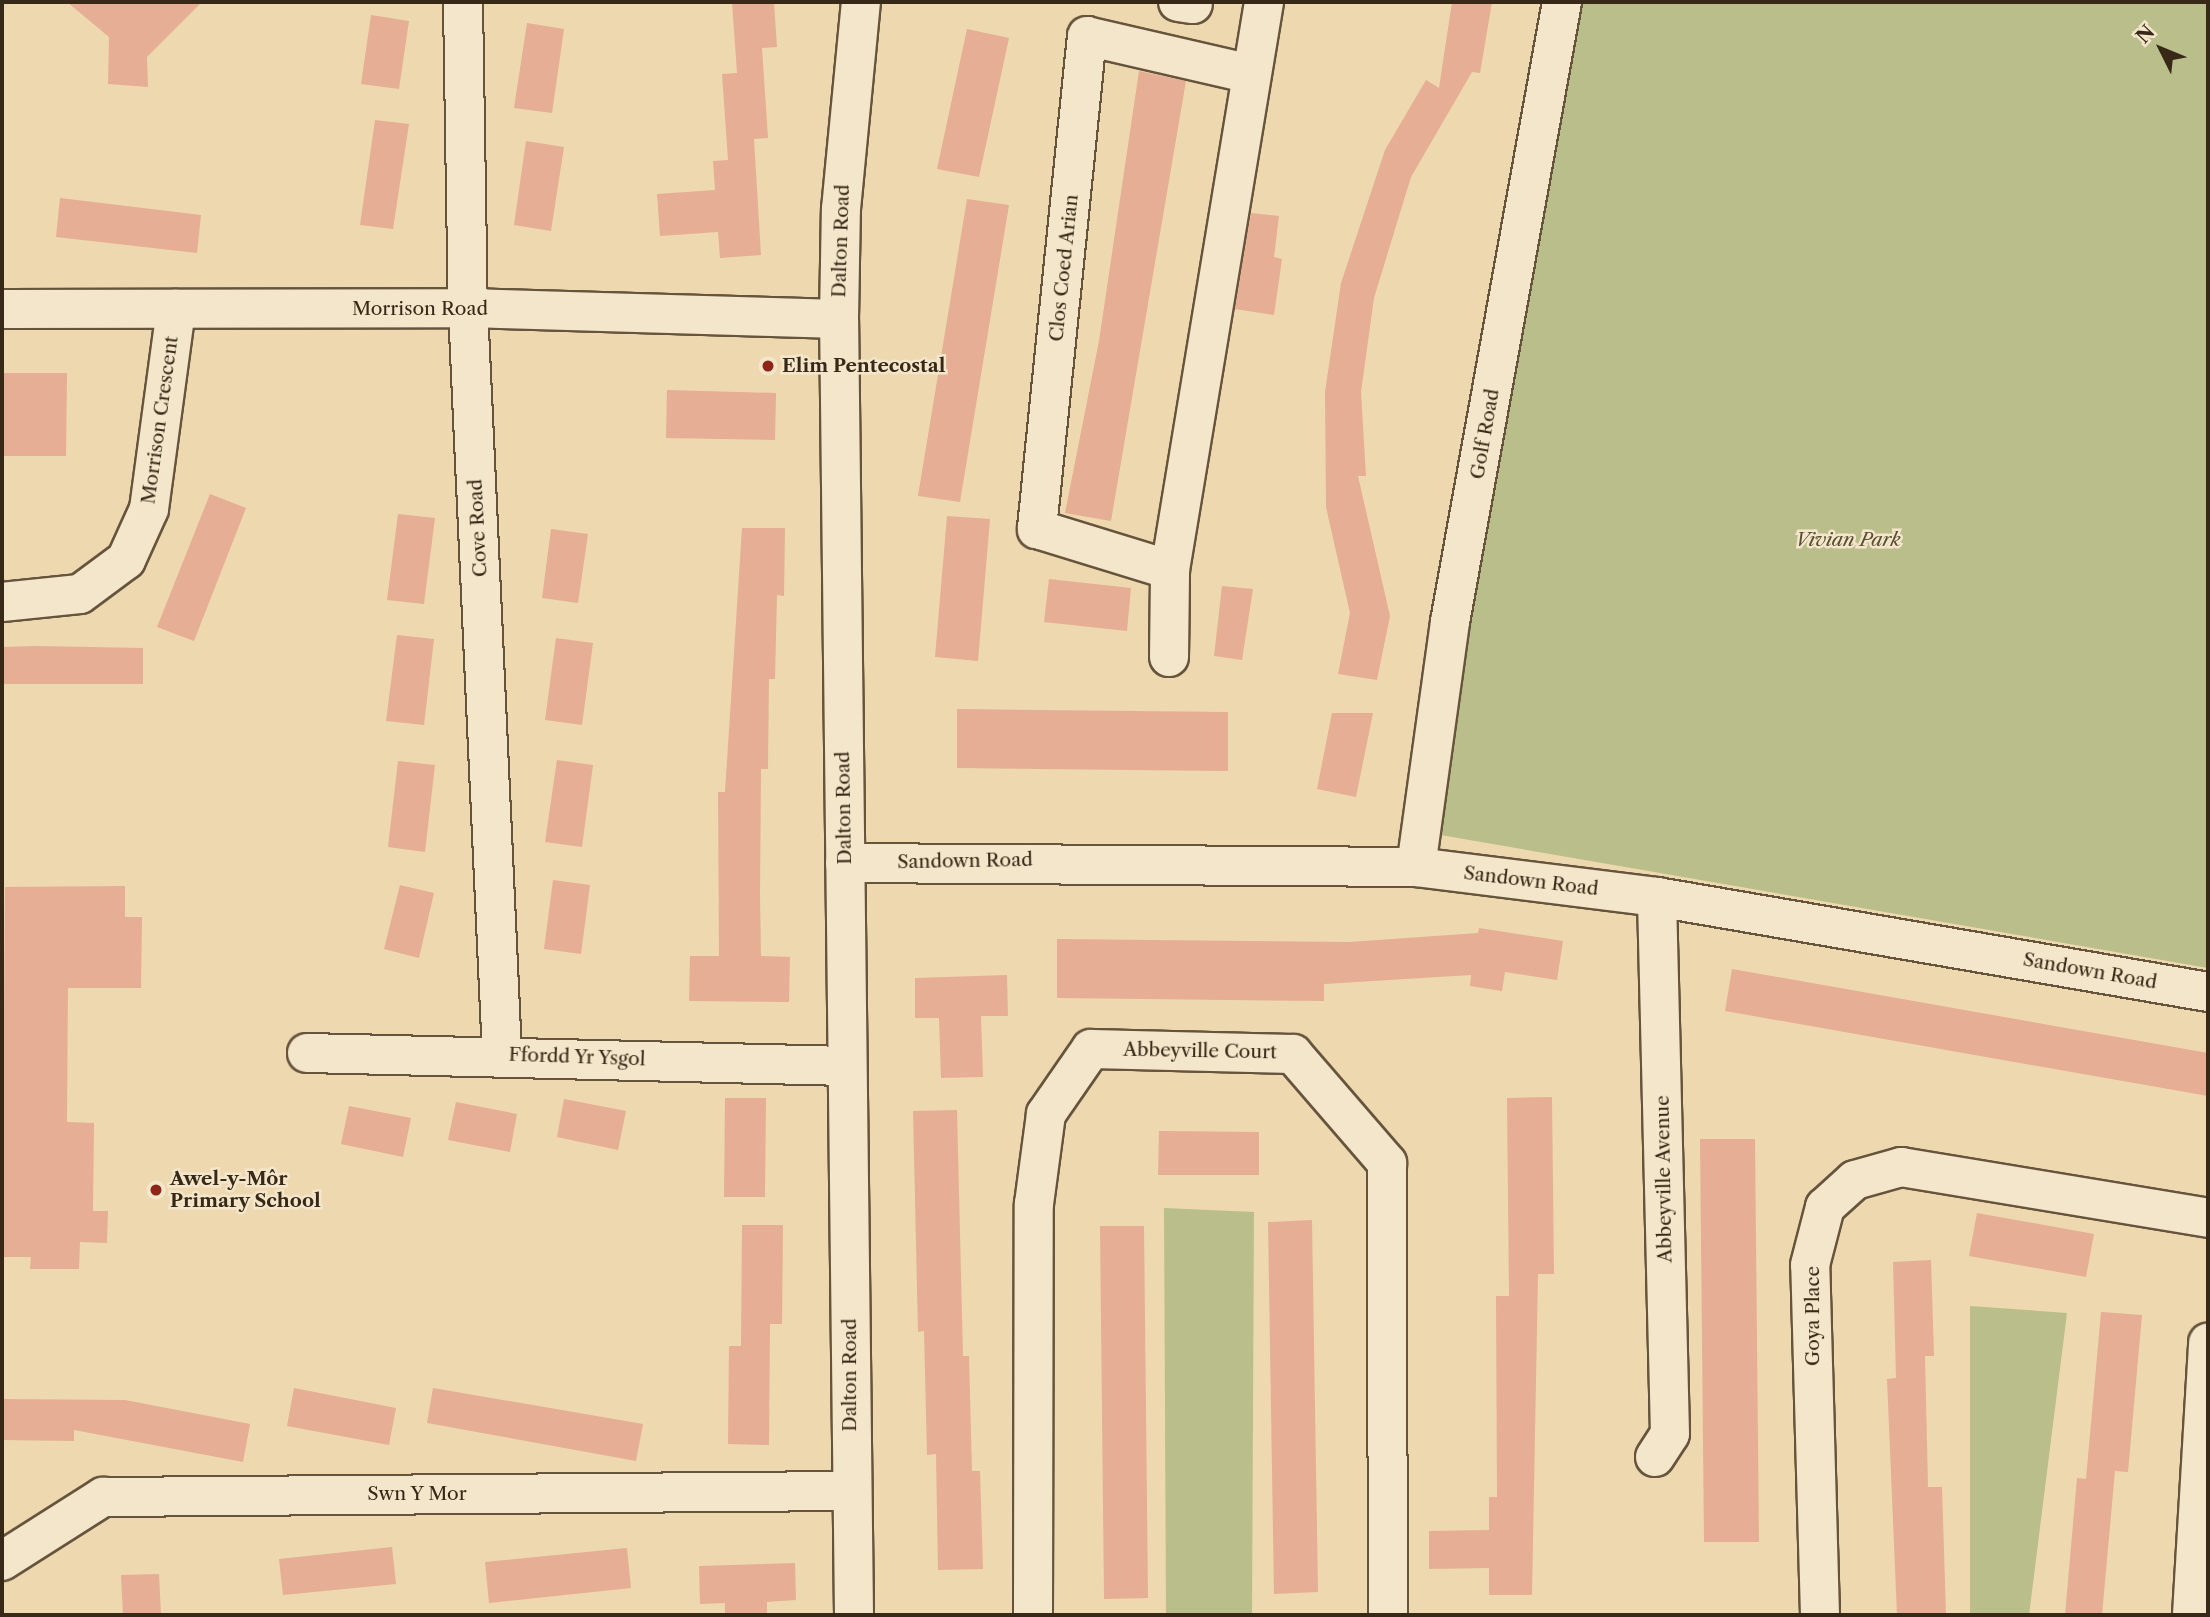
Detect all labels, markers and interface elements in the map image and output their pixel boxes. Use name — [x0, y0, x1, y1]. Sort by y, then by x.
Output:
north arrow — [2126, 14, 2196, 84]
text: N — [2131, 20, 2159, 48]
street label: Dalton Road — [828, 184, 854, 298]
street label: Clos Coed Arian — [1045, 193, 1083, 343]
street label: Morrison Road — [352, 298, 488, 320]
street label: Morrison Crescent — [137, 334, 183, 506]
place label: Elim Pentecostal — [782, 355, 945, 377]
marker: Elim Pentecostal — [760, 358, 776, 374]
street label: Golf Road — [1466, 387, 1504, 481]
street label: Cove Road — [464, 478, 492, 578]
park label: Vivian Park — [1795, 529, 1901, 551]
street label: Dalton Road — [832, 751, 856, 865]
street label: Sandown Road — [897, 848, 1033, 874]
street label: Sandown Road — [1462, 861, 1600, 901]
street label: Sandown Road — [2021, 948, 2159, 994]
street label: Abbeyville Court — [1123, 1038, 1277, 1064]
street label: Ffordd Yr Ysgol — [507, 1043, 647, 1071]
street label: Abbeyville Avenue — [1651, 1095, 1677, 1263]
place label: Awel-y-Môr Primary School — [170, 1168, 321, 1212]
marker: Awel-y-Môr Primary School — [148, 1182, 164, 1198]
street label: Goya Place — [1802, 1266, 1824, 1366]
street label: Dalton Road — [839, 1318, 861, 1432]
street label: Swn Y Mor — [367, 1483, 467, 1505]

